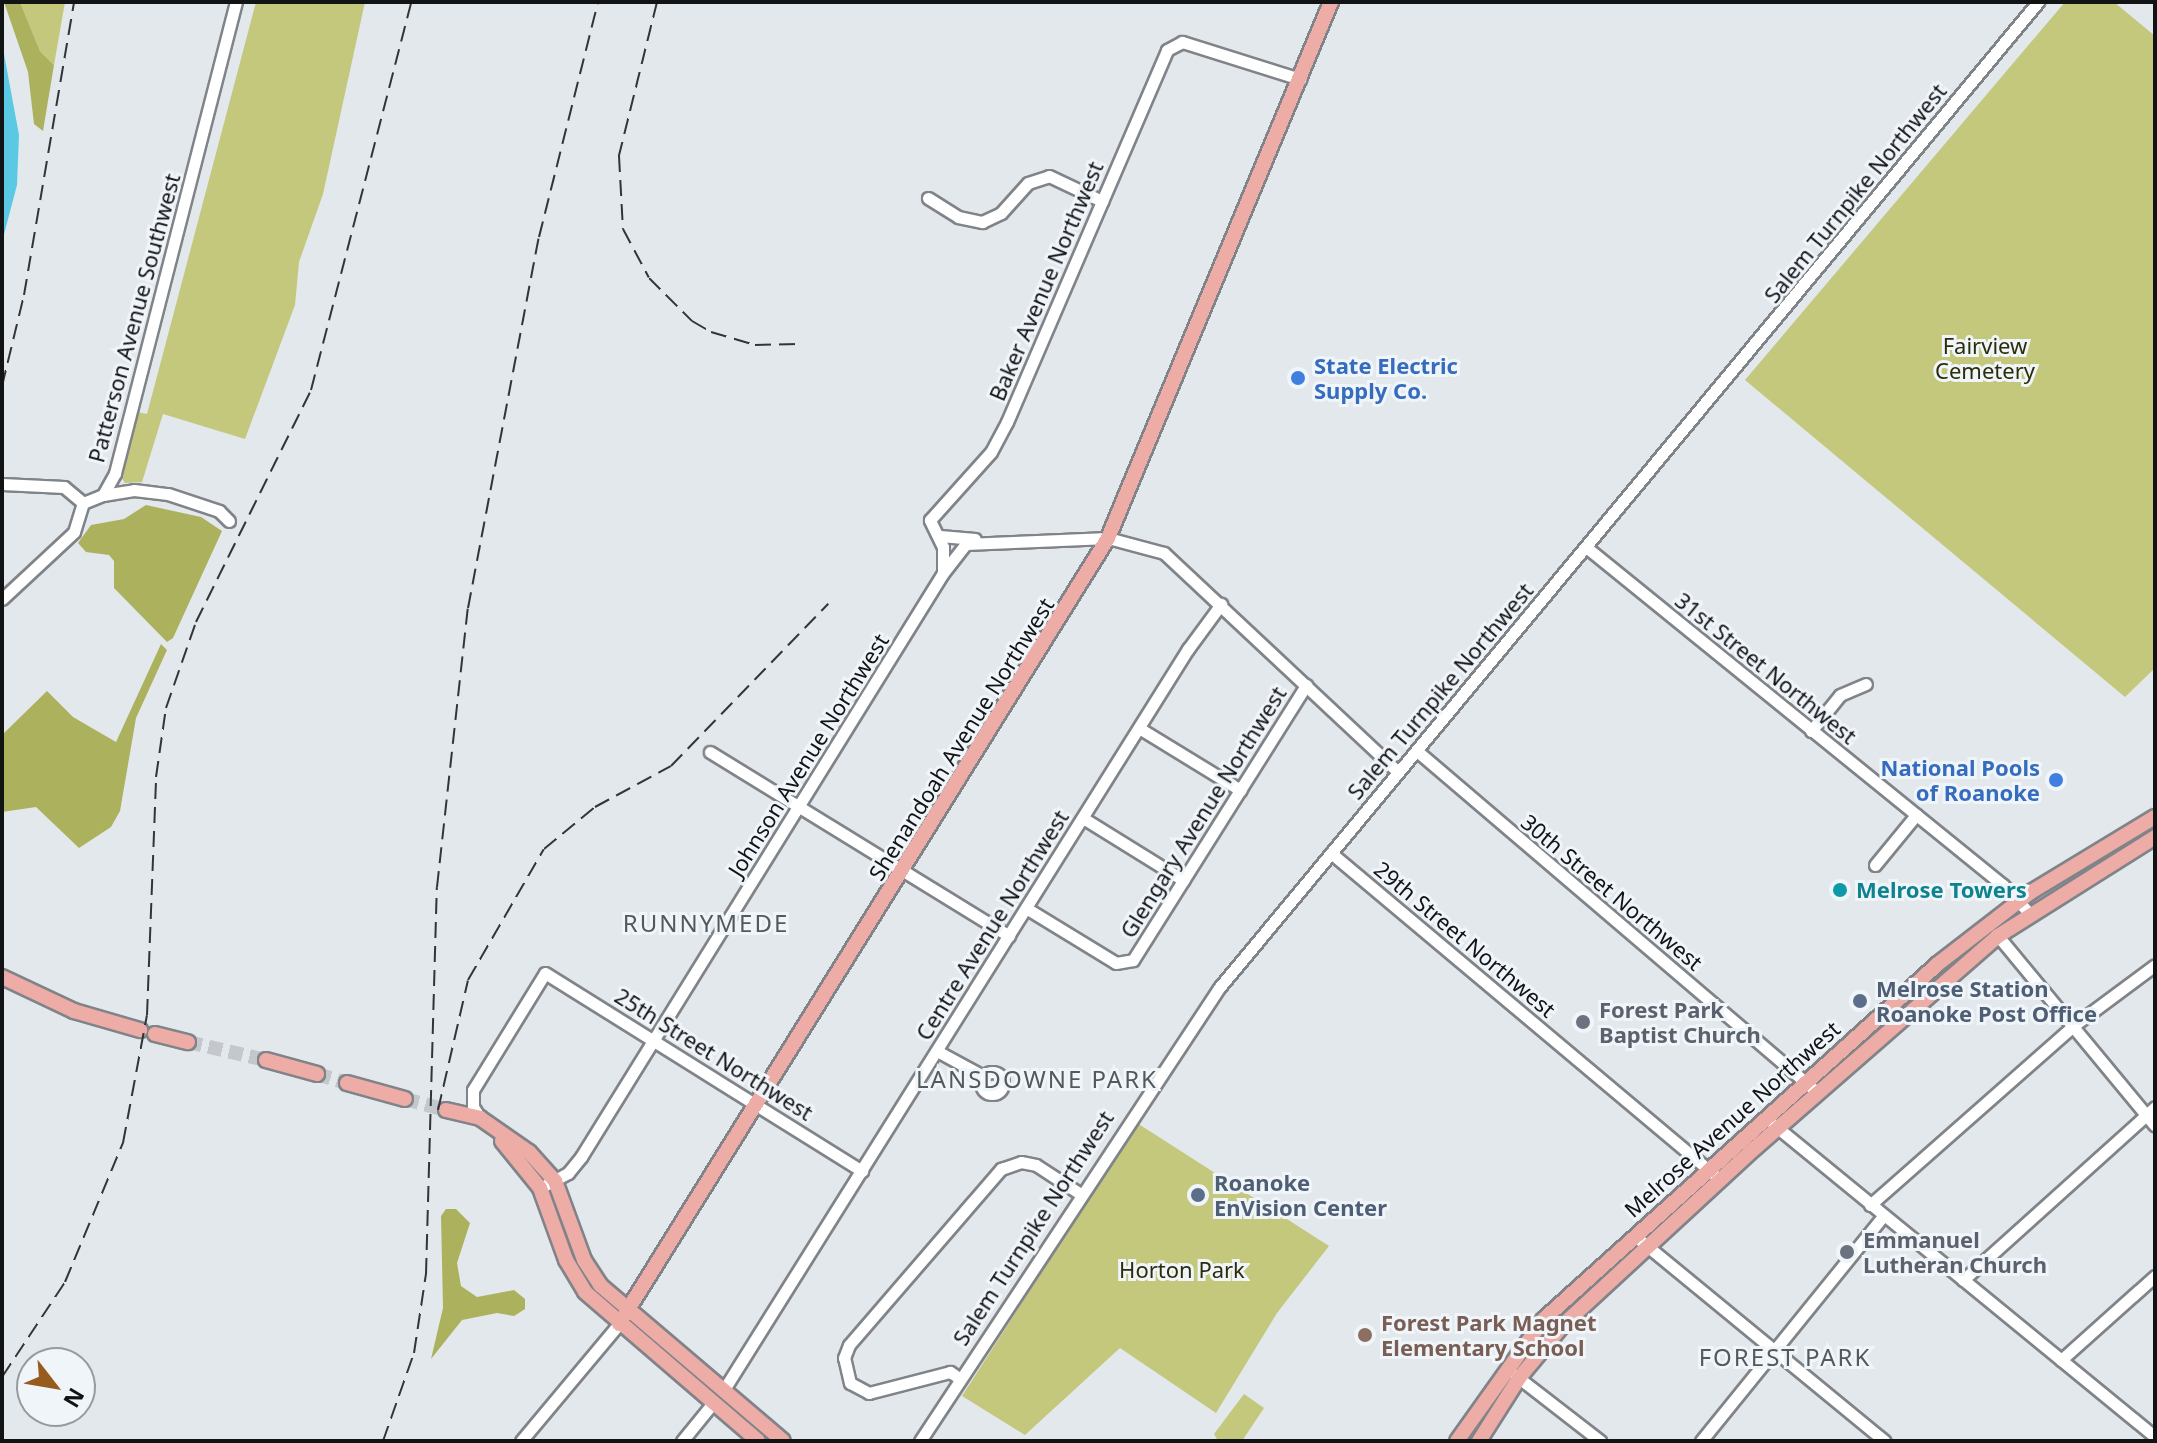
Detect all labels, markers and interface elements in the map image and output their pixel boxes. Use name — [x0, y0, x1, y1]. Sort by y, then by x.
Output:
street label: Salem Turnpike Northwest — [1758, 78, 1952, 308]
street label: Baker Avenue Northwest — [984, 157, 1108, 405]
street label: Patterson Avenue Southwest — [83, 171, 185, 465]
park label: Fairview Cemetery — [1935, 332, 2035, 384]
place label: State Electric Supply Co. — [1314, 352, 1458, 404]
marker: State Electric Supply Co. — [1289, 369, 1307, 387]
street label: Salem Turnpike Northwest — [1342, 578, 1538, 804]
street label: 31st Street Northwest — [1670, 587, 1862, 749]
street label: Shenandoah Avenue Northwest — [863, 593, 1059, 885]
street label: Johnson Avenue Northwest — [722, 629, 894, 881]
street label: Glengary Avenue Northwest — [1115, 681, 1291, 943]
place label: National Pools of Roanoke — [1881, 754, 2040, 806]
marker: National Pools of Roanoke — [2047, 771, 2065, 789]
street label: Centre Avenue Northwest — [910, 805, 1074, 1045]
street label: 30th Street Northwest — [1516, 808, 1708, 976]
street label: 29th Street Northwest — [1369, 855, 1561, 1023]
place label: Melrose Towers — [1856, 877, 2027, 903]
marker: Melrose Towers — [1831, 881, 1849, 899]
district label: RUNNYMEDE — [623, 909, 789, 937]
place label: Melrose Station Roanoke Post Office — [1876, 975, 2097, 1026]
street label: 25th Street Northwest — [610, 982, 818, 1126]
marker: Melrose Station Roanoke Post Office — [1851, 992, 1869, 1010]
place label: Forest Park Baptist Church — [1599, 996, 1761, 1048]
marker: Forest Park Baptist Church — [1574, 1013, 1592, 1031]
street label: Melrose Avenue Northwest — [1619, 1015, 1845, 1223]
district label: LANSDOWNE PARK — [916, 1065, 1158, 1093]
street label: Salem Turnpike Northwest — [947, 1106, 1119, 1350]
place label: Roanoke EnVision Center — [1214, 1169, 1387, 1220]
marker: Roanoke EnVision Center — [1189, 1186, 1207, 1204]
place label: Emmanuel Lutheran Church — [1863, 1226, 2047, 1278]
marker: Emmanuel Lutheran Church — [1838, 1243, 1856, 1261]
park label: Horton Park — [1119, 1257, 1245, 1283]
place label: Forest Park Magnet Elementary School — [1381, 1309, 1597, 1360]
marker: Forest Park Magnet Elementary School — [1356, 1326, 1374, 1344]
district label: FOREST PARK — [1699, 1343, 1871, 1371]
north arrow — [16, 1347, 96, 1427]
text: N — [57, 1383, 92, 1414]

